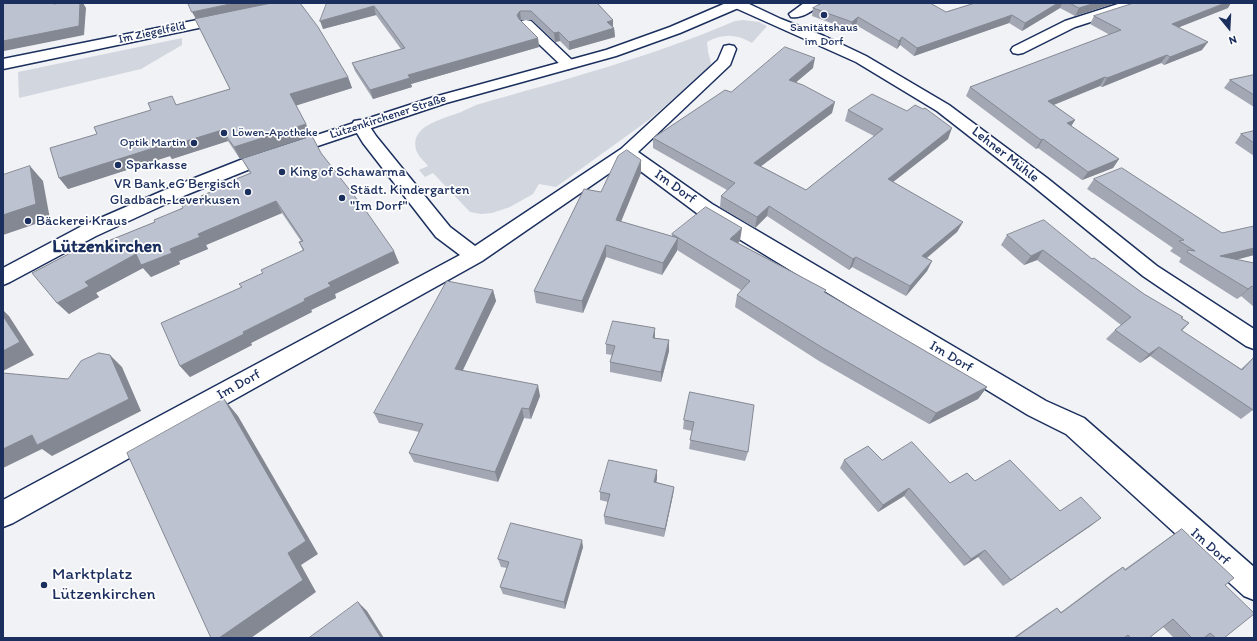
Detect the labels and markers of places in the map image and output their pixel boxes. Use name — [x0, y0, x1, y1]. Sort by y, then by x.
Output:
marker: Sanitätshaus im Dorf — [819, 10, 829, 20]
place label: Sanitätshaus im Dorf — [790, 21, 858, 49]
place label: Löwen-Apotheke — [232, 126, 318, 140]
marker: Löwen-Apotheke — [219, 128, 229, 138]
place label: Optik Martin — [120, 136, 186, 150]
marker: Optik Martin — [189, 138, 199, 148]
place label: Sparkasse — [126, 157, 187, 173]
marker: Sparkasse — [113, 160, 123, 170]
place label: King of Schawarma — [290, 164, 406, 180]
marker: King of Schawarma — [277, 167, 287, 177]
place label: VR Bank eG Bergisch Gladbach-Leverkusen — [110, 176, 240, 208]
place label: Städt. Kindergarten "Im Dorf" — [350, 182, 469, 214]
marker: VR Bank eG Bergisch Gladbach-Leverkusen — [243, 187, 253, 197]
marker: Städt. Kindergarten "Im Dorf" — [337, 193, 347, 203]
place label: Bäckerei Kraus — [36, 213, 127, 229]
marker: Bäckerei Kraus — [23, 216, 33, 226]
place label: Marktplatz Lützenkirchen — [52, 565, 156, 605]
marker: Marktplatz Lützenkirchen — [39, 580, 49, 590]

